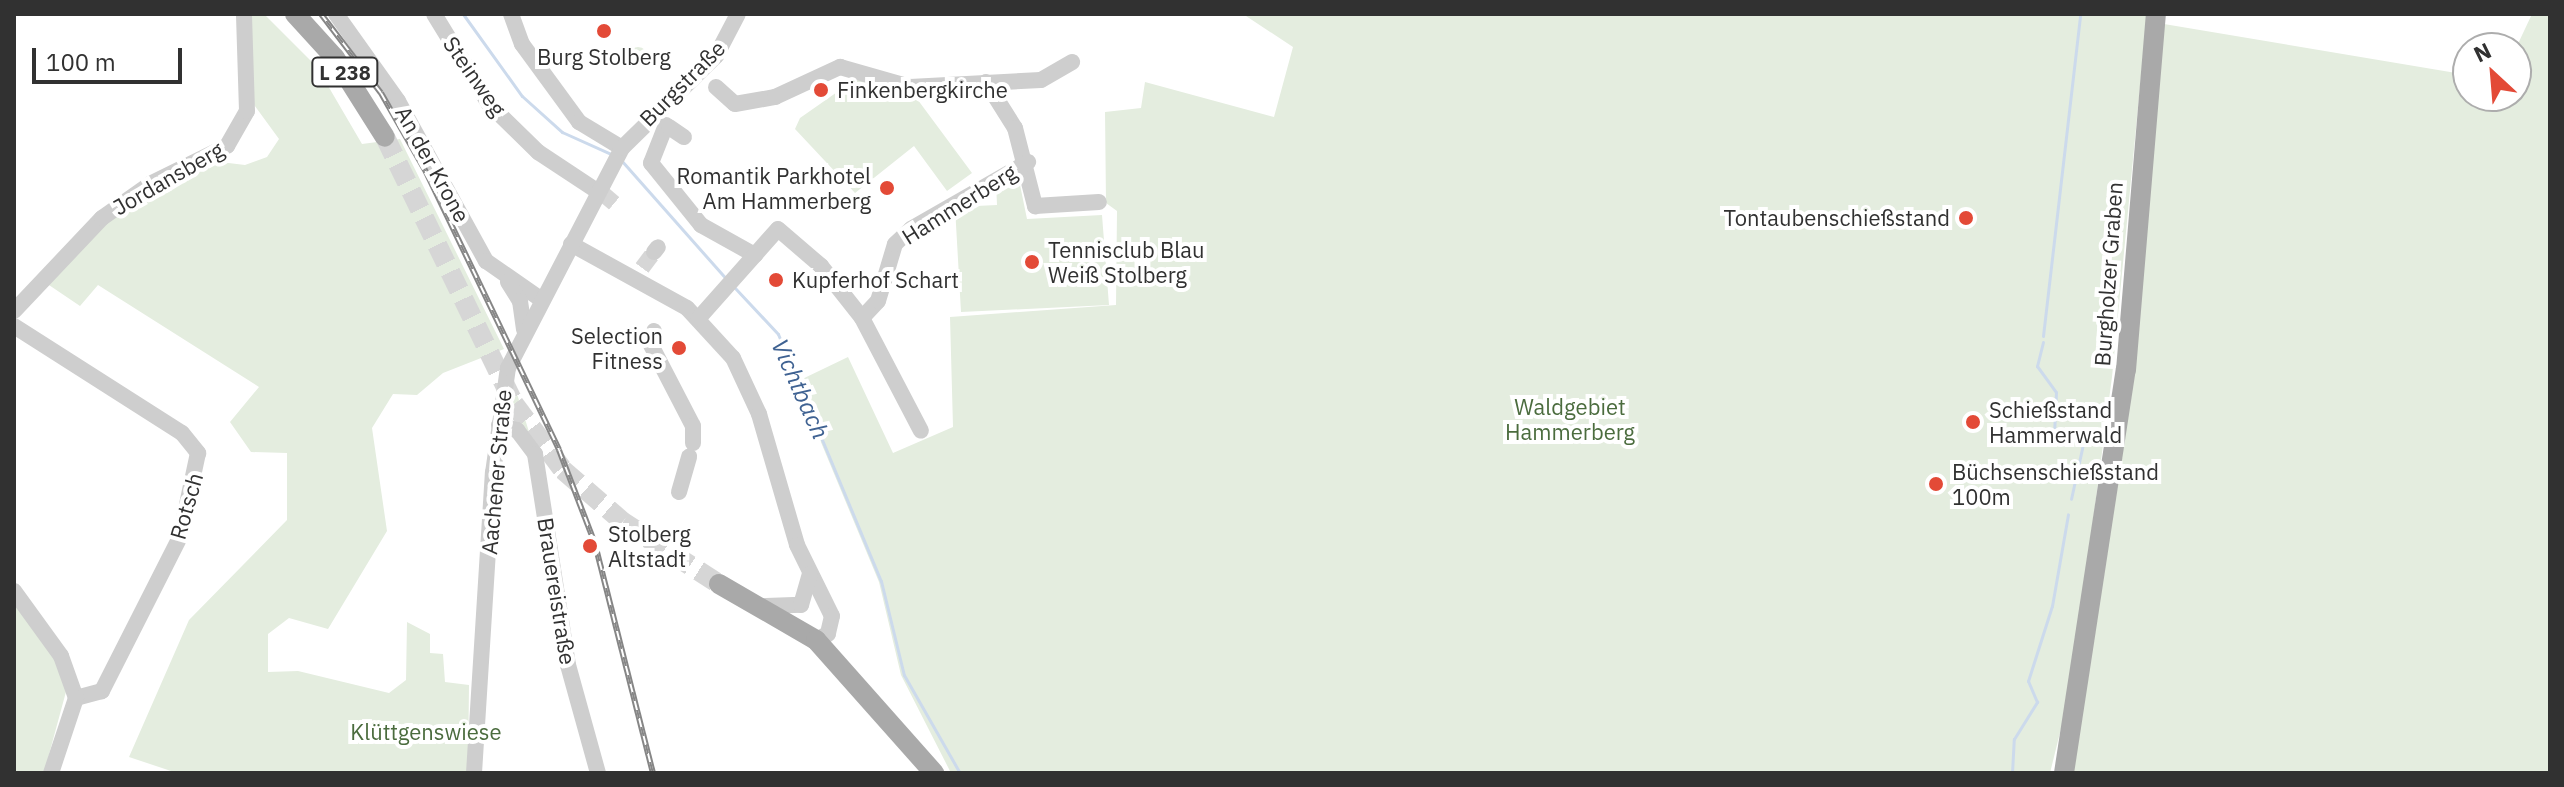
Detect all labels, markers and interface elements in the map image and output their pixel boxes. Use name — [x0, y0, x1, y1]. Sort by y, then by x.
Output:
marker: Burg Stolberg — [595, 22, 613, 40]
street label: Steinweg — [438, 31, 512, 121]
scale bar — [36, 32, 186, 82]
north arrow — [2452, 32, 2532, 112]
street label: Burgstraße — [634, 35, 730, 131]
text: N — [2469, 35, 2496, 68]
place label: Burg Stolberg — [537, 44, 671, 70]
text: 100 m — [46, 46, 116, 78]
road number: L 238 — [311, 56, 379, 88]
place label: Finkenbergkirche — [837, 77, 1008, 103]
marker: Finkenbergkirche — [812, 81, 830, 99]
street label: An der Krone — [390, 101, 476, 227]
street label: Jordansberg — [108, 136, 228, 220]
street label: Hammerberg — [897, 158, 1021, 250]
place label: Romantik Parkhotel Am Hammerberg — [676, 162, 871, 214]
marker: Romantik Parkhotel Am Hammerberg — [878, 179, 896, 197]
street label: Burgholzer Graben — [2088, 181, 2128, 367]
place label: Tontaubenschießstand — [1724, 205, 1950, 231]
marker: Tontaubenschießstand — [1957, 209, 1975, 227]
place label: Tennisclub Blau Weiß Stolberg — [1048, 236, 1205, 288]
marker: Tennisclub Blau Weiß Stolberg — [1023, 253, 1041, 271]
place label: Kupferhof Schart — [792, 267, 959, 293]
marker: Kupferhof Schart — [767, 271, 785, 289]
place label: Selection Fitness — [571, 322, 663, 374]
water label: Vichtbach — [765, 334, 835, 444]
marker: Selection Fitness — [670, 339, 688, 357]
street label: Aachener Straße — [476, 388, 516, 556]
park label: Waldgebiet Hammerberg — [1505, 393, 1635, 444]
place label: Schießstand Hammerwald — [1989, 396, 2122, 448]
marker: Schießstand Hammerwald — [1964, 413, 1982, 431]
place label: Büchsenschießstand 100m — [1952, 458, 2159, 510]
street label: Rotsch — [164, 470, 208, 542]
marker: Büchsenschießstand 100m — [1927, 475, 1945, 493]
street label: Brauereistraße — [532, 516, 582, 666]
place label: Stolberg Altstadt — [608, 520, 691, 572]
marker: Stolberg Altstadt — [579, 535, 601, 557]
park label: Klüttgenswiese — [350, 719, 502, 745]

